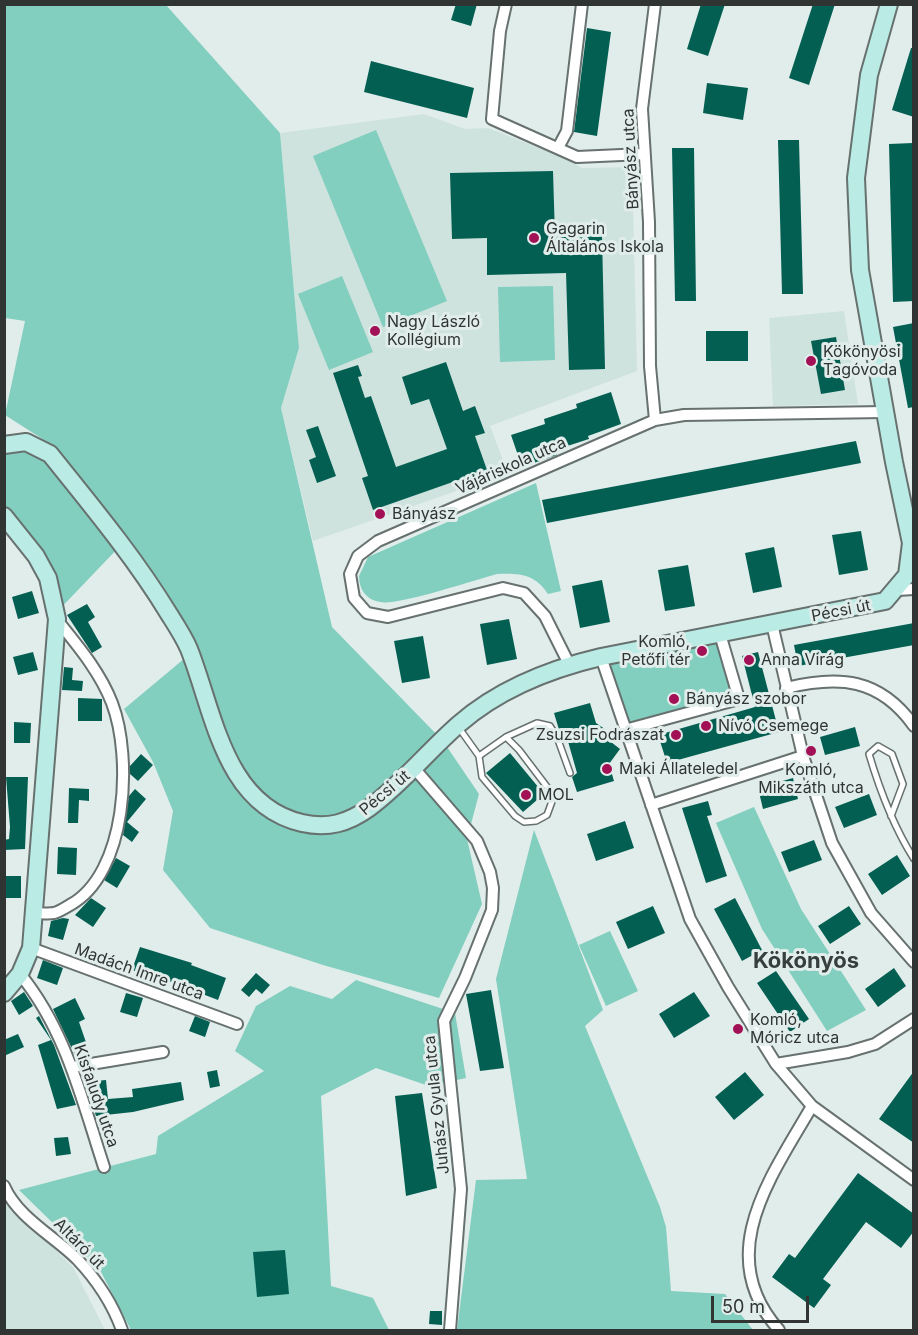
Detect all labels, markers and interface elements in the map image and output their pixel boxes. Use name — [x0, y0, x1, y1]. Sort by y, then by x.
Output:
street label: Bányász utca — [619, 108, 643, 210]
place label: Gagarin Általános Iskola — [546, 219, 664, 257]
marker: Gagarin Általános Iskola — [527, 231, 541, 245]
place label: Nagy László Kollégium — [387, 312, 480, 350]
marker: Nagy László Kollégium — [368, 324, 382, 338]
place label: Kökönyösi Tagóvoda — [823, 342, 901, 380]
marker: Kökönyösi Tagóvoda — [804, 354, 818, 368]
street label: Vájáriskola utca — [453, 433, 569, 499]
place label: Bányász — [392, 504, 456, 524]
marker: Bányász — [373, 507, 387, 521]
street label: Pécsi út — [810, 596, 872, 626]
place label: Komló, Petőfi tér — [621, 632, 690, 670]
marker: Komló, Petőfi tér — [695, 644, 709, 658]
place label: Anna Virág — [761, 650, 844, 670]
marker: Anna Virág — [742, 653, 756, 667]
place label: Bányász szobor — [686, 689, 806, 709]
marker: Bányász szobor — [667, 692, 681, 706]
place label: Nívó Csemege — [718, 716, 829, 736]
marker: Nívó Csemege — [699, 719, 713, 733]
place label: Zsuzsi Fodrászat — [536, 725, 664, 745]
marker: Zsuzsi Fodrászat — [669, 728, 683, 742]
marker: Komló, Mikszáth utca — [804, 744, 818, 758]
place label: Maki Állateledel — [619, 759, 738, 779]
place label: Komló, Mikszáth utca — [758, 760, 864, 798]
marker: Maki Állateledel — [600, 762, 614, 776]
street label: Pécsi út — [356, 766, 414, 820]
place label: MOL — [538, 785, 574, 805]
marker: MOL — [519, 788, 533, 802]
street label: Madách Imre utca — [72, 940, 206, 1004]
district label: Kökönyös — [753, 948, 859, 974]
place label: Komló, Móricz utca — [750, 1010, 839, 1048]
marker: Komló, Móricz utca — [731, 1022, 745, 1036]
street label: Juhász Gyula utca — [420, 1035, 454, 1175]
street label: Kisfaludy utca — [69, 1042, 123, 1150]
street label: Altáró út — [50, 1215, 108, 1273]
scale bar — [714, 1284, 812, 1322]
text: 50 m — [722, 1296, 765, 1317]

